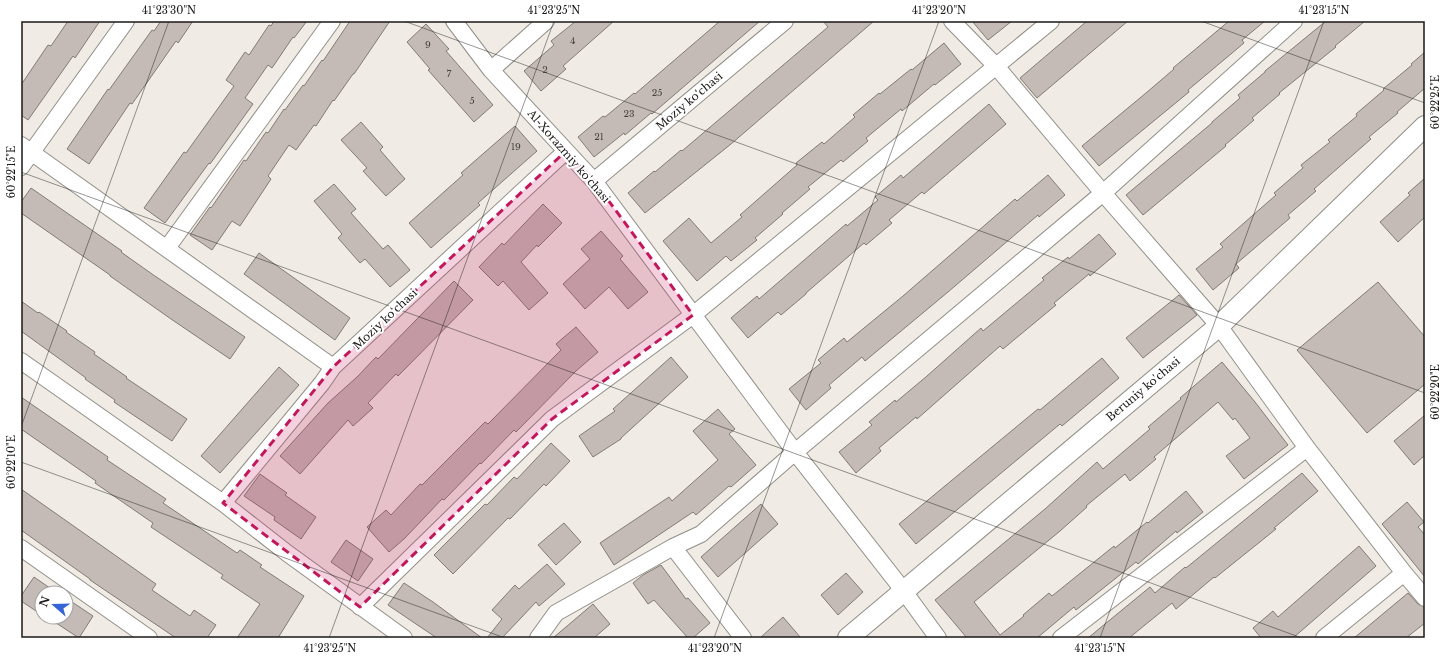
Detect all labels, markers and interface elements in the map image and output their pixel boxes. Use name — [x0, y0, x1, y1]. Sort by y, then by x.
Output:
text: 41°23'30"N — [142, 4, 196, 17]
text: 41°23'25"N — [528, 4, 580, 17]
text: 41°23'20"N — [912, 4, 966, 17]
text: 41°23'15"N — [1298, 4, 1350, 17]
house number: 4 — [570, 35, 576, 46]
house number: 9 — [425, 39, 431, 50]
house number: 2 — [542, 64, 548, 75]
house number: 7 — [447, 68, 452, 79]
street label: Moziy ko‘chasi — [653, 69, 725, 133]
text: 60°22'25"E — [1429, 75, 1442, 129]
house number: 25 — [652, 87, 662, 98]
house number: 5 — [469, 95, 475, 106]
street label: Al-Xorazmiy ko'chasi — [524, 106, 613, 206]
house number: 23 — [623, 108, 635, 119]
house number: 21 — [594, 131, 604, 142]
house number: 19 — [511, 141, 521, 152]
text: 60°22'15"E — [5, 146, 18, 198]
street label: Moziy ko‘chasi — [350, 285, 420, 352]
street label: Beruniy ko'chasi — [1103, 354, 1183, 424]
text: 60°22'20"E — [1429, 364, 1442, 420]
text: 60°22'10"E — [5, 435, 18, 489]
north arrow — [34, 585, 74, 625]
text: N — [36, 594, 53, 609]
text: 41°23'25"N — [304, 642, 356, 655]
text: 41°23'20"N — [688, 642, 742, 655]
text: 41°23'15"N — [1074, 642, 1126, 655]

